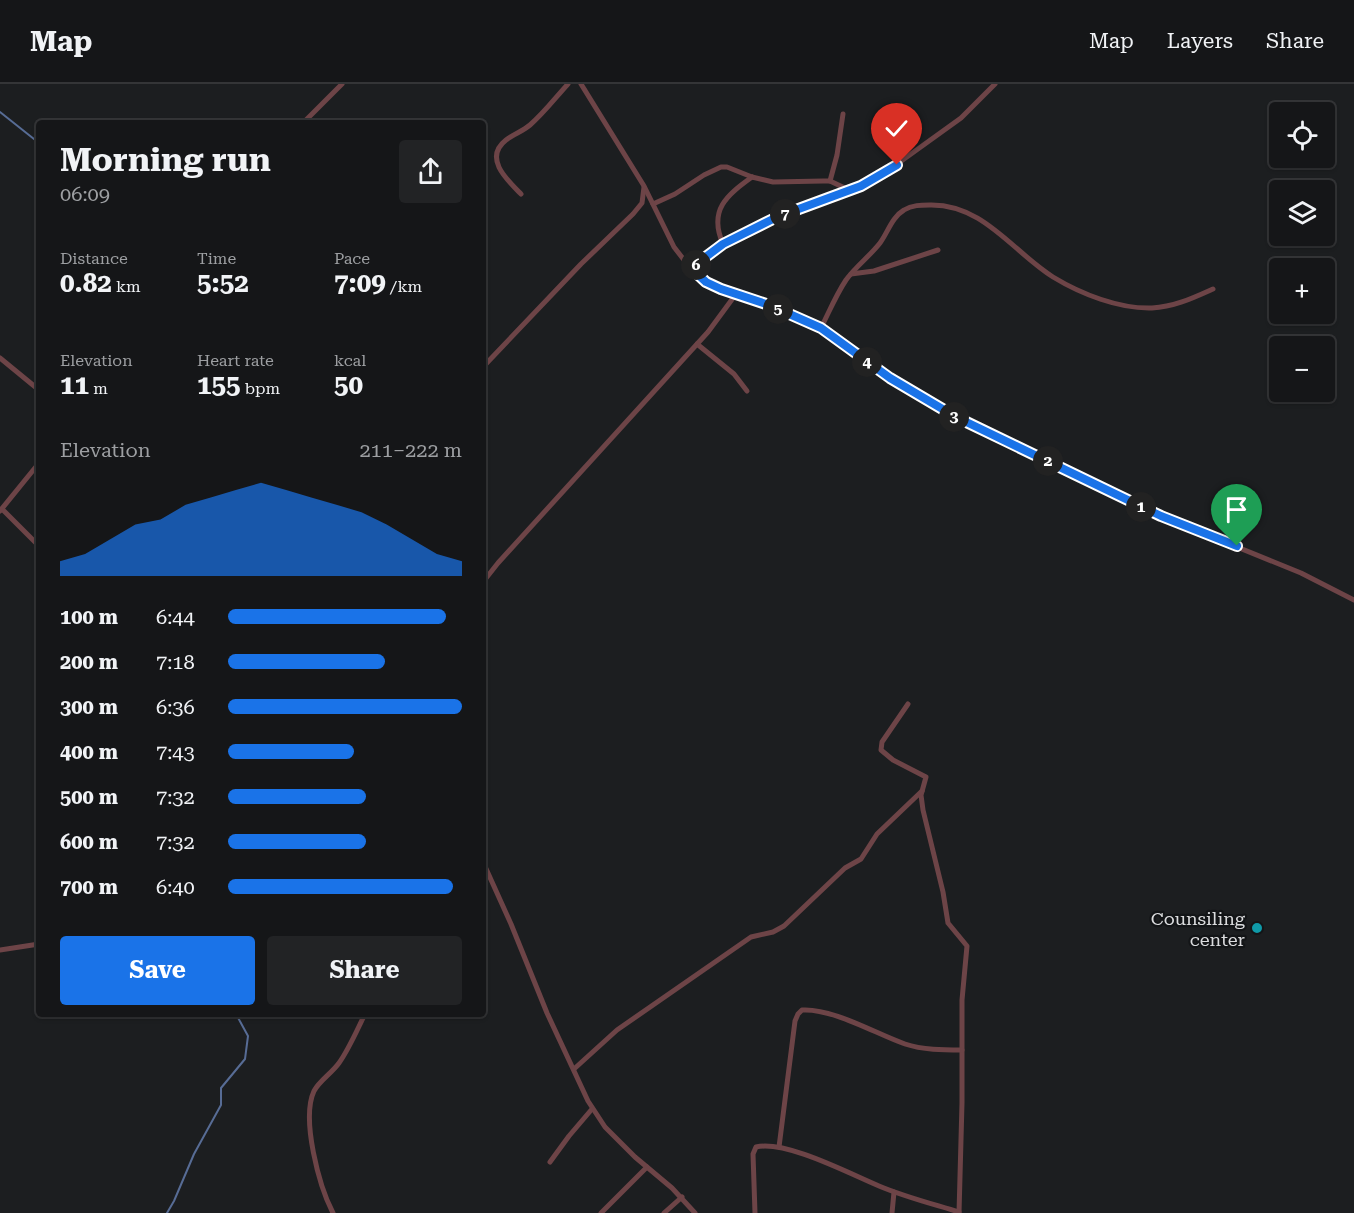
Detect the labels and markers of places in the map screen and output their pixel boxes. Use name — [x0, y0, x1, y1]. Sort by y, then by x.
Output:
pin — [871, 103, 922, 165]
pin: 7 — [770, 199, 800, 229]
pin: 6 — [681, 250, 711, 280]
pin: 5 — [763, 294, 793, 324]
pin: 4 — [852, 347, 882, 377]
pin: 3 — [939, 402, 969, 432]
pin: 2 — [1033, 446, 1063, 476]
pin — [1211, 484, 1262, 546]
pin: 1 — [1126, 492, 1156, 522]
place label: Counsiling center — [1151, 908, 1246, 950]
marker: Counsiling center — [1250, 921, 1264, 935]

